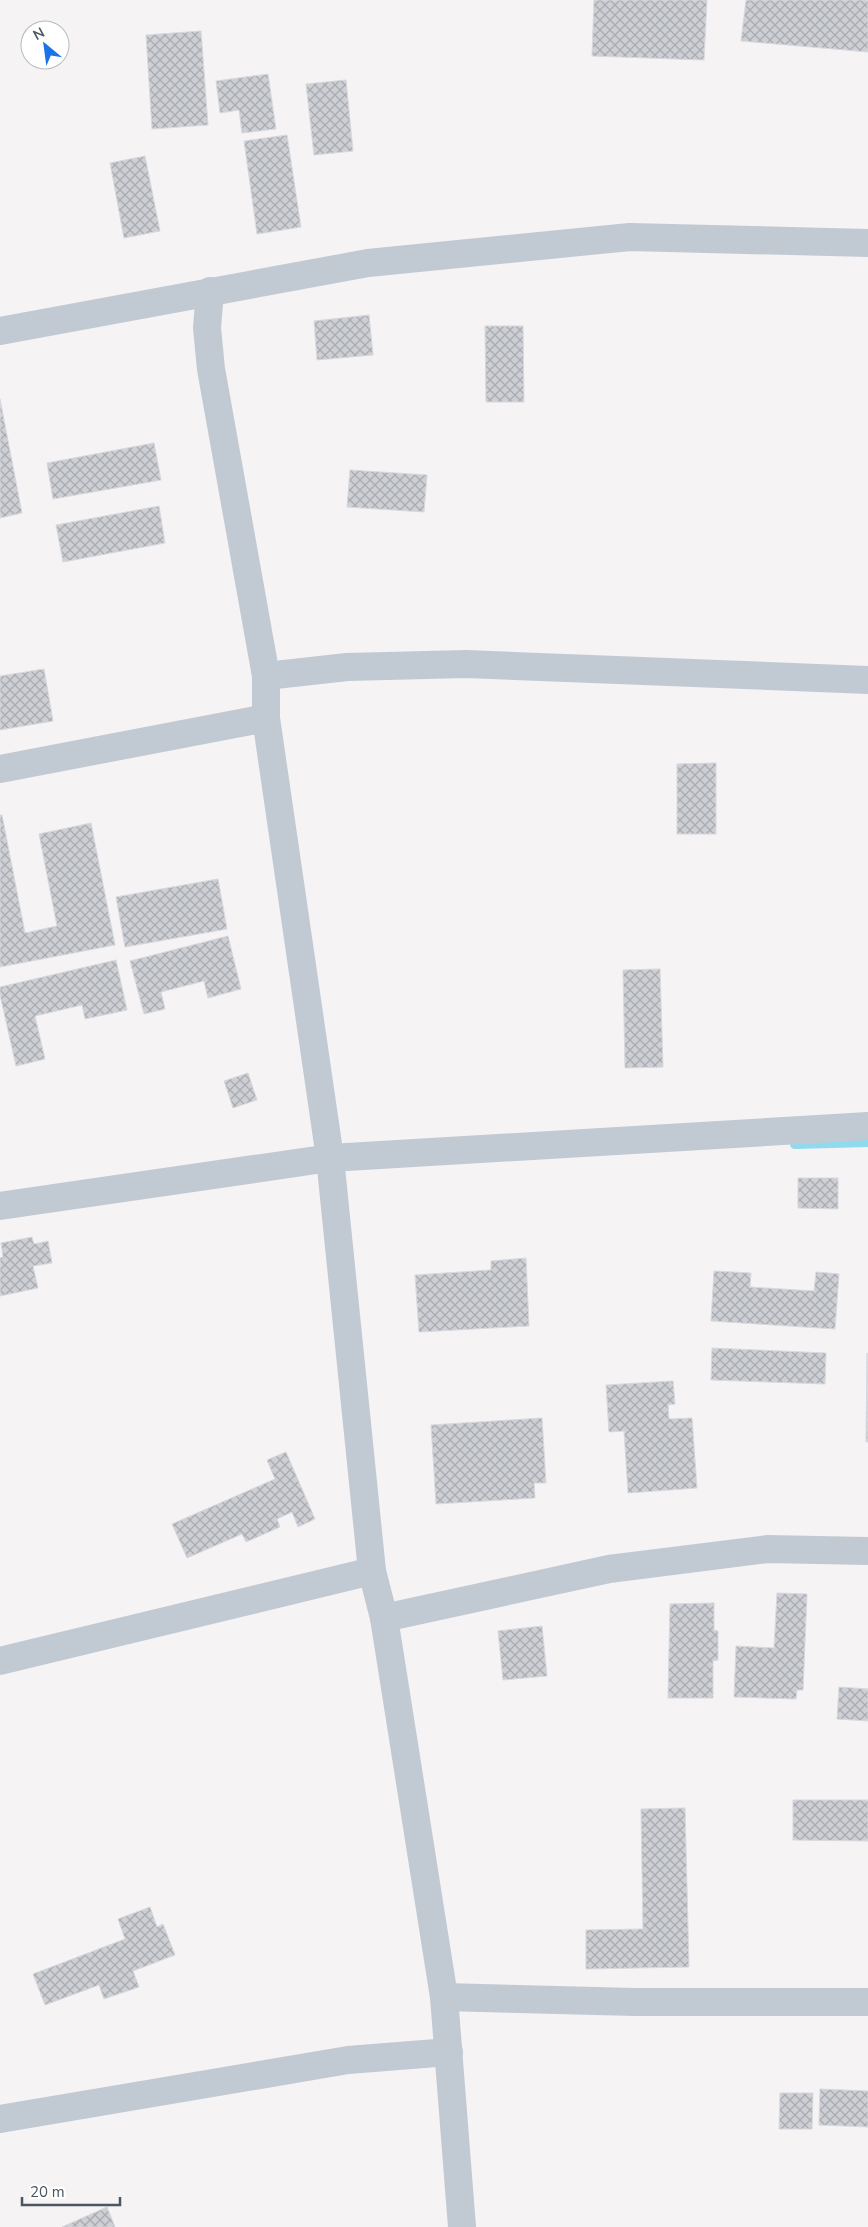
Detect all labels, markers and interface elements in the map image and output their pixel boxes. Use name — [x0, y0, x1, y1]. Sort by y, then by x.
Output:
north arrow — [20, 20, 70, 70]
text: N — [30, 23, 48, 45]
scale bar — [22, 2174, 120, 2206]
text: 20 m — [30, 2182, 65, 2202]

